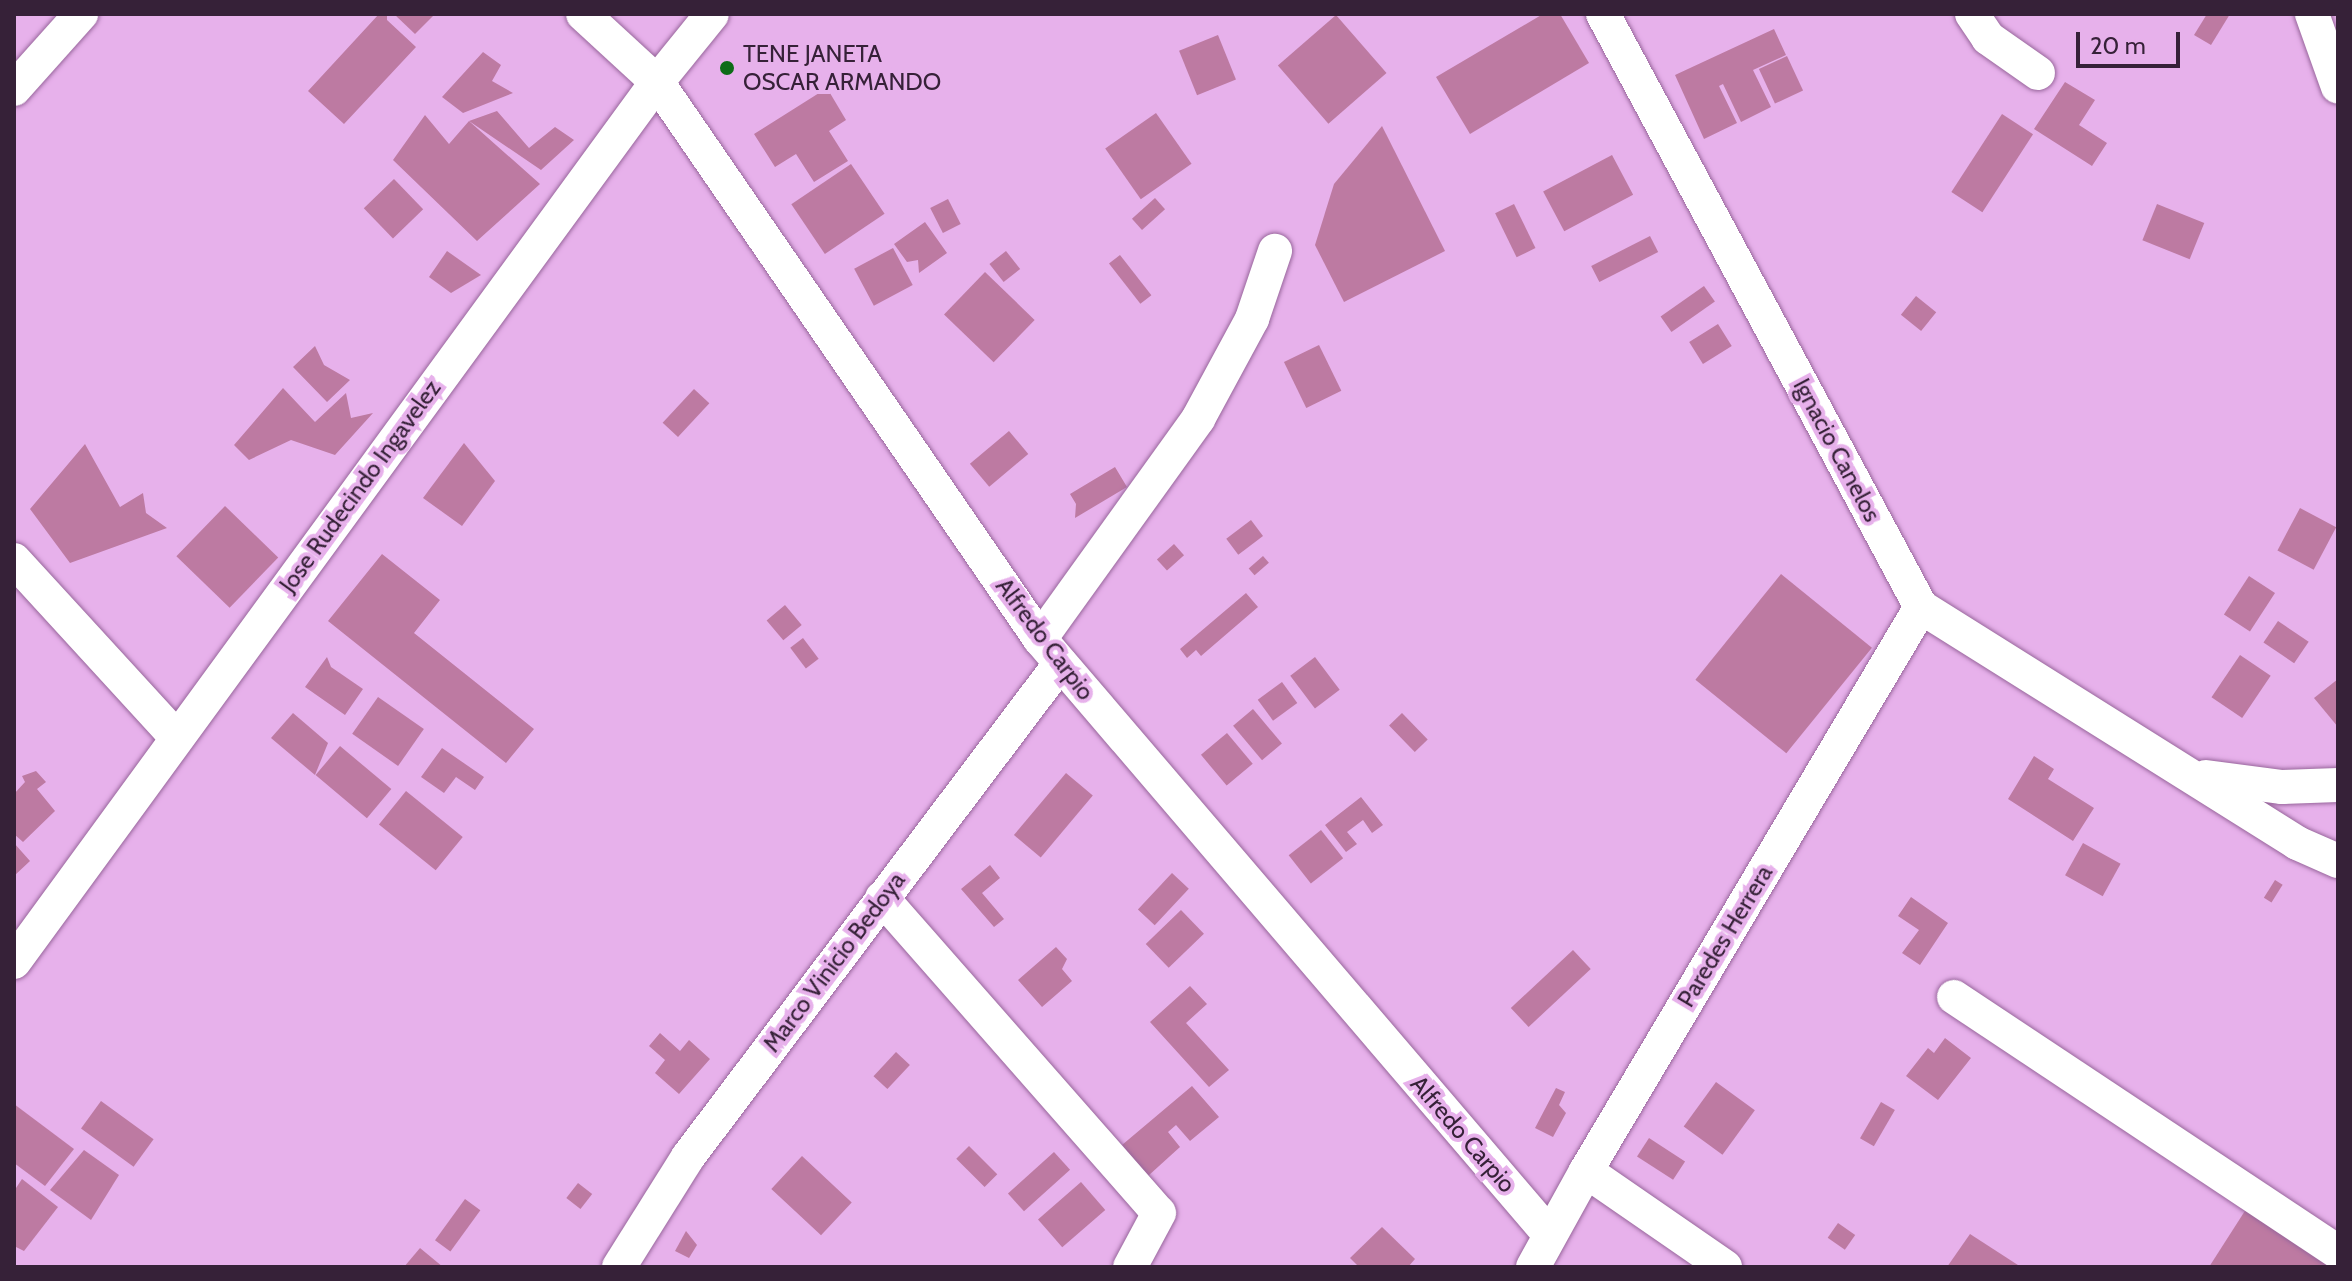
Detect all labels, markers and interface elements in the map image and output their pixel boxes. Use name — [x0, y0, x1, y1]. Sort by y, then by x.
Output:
scale bar — [2080, 16, 2184, 66]
text: 20 m — [2090, 31, 2146, 60]
place label: TENE JANETA OSCAR ARMANDO — [743, 40, 941, 96]
marker: TENE JANETA OSCAR ARMANDO — [718, 59, 736, 77]
street label: Jose Rudecindo Ingavelez — [273, 374, 447, 598]
street label: Ignacio Canelos — [1787, 374, 1887, 526]
street label: Alfredo Carpio — [990, 572, 1100, 706]
street label: Paredes Herrera — [1671, 860, 1779, 1012]
street label: Marco Vinicio Bedoya — [757, 866, 911, 1058]
street label: Alfredo Carpio — [1404, 1070, 1522, 1198]

